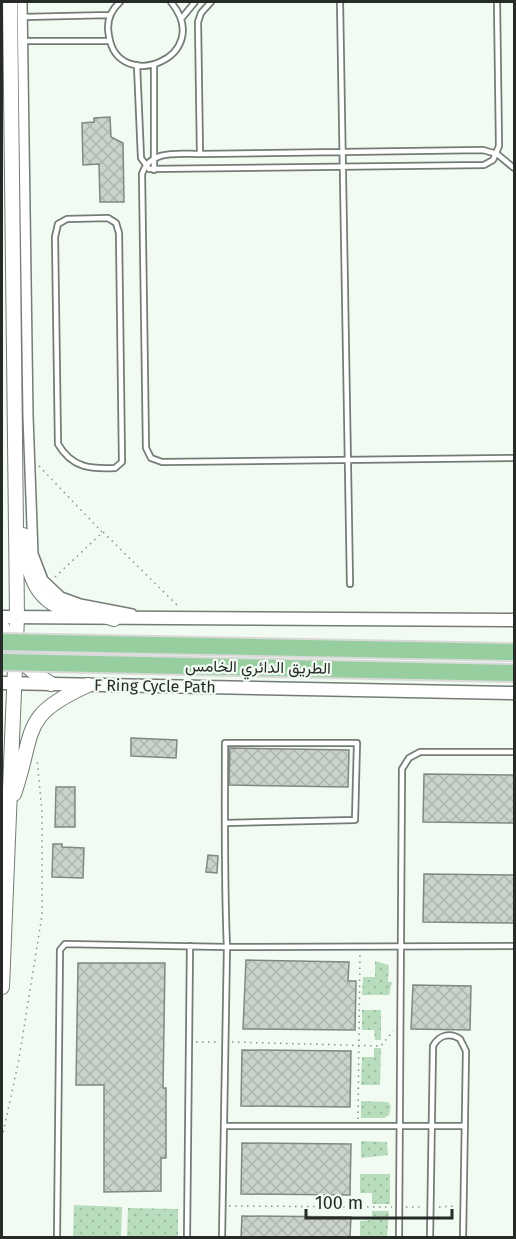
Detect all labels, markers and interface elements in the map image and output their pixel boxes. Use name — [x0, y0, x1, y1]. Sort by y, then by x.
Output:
street label: الطريق الدائري الخامس — [185, 656, 331, 682]
street label: F Ring Cycle Path — [94, 675, 216, 697]
scale bar — [306, 1182, 452, 1220]
text: 100 m — [315, 1192, 363, 1214]

